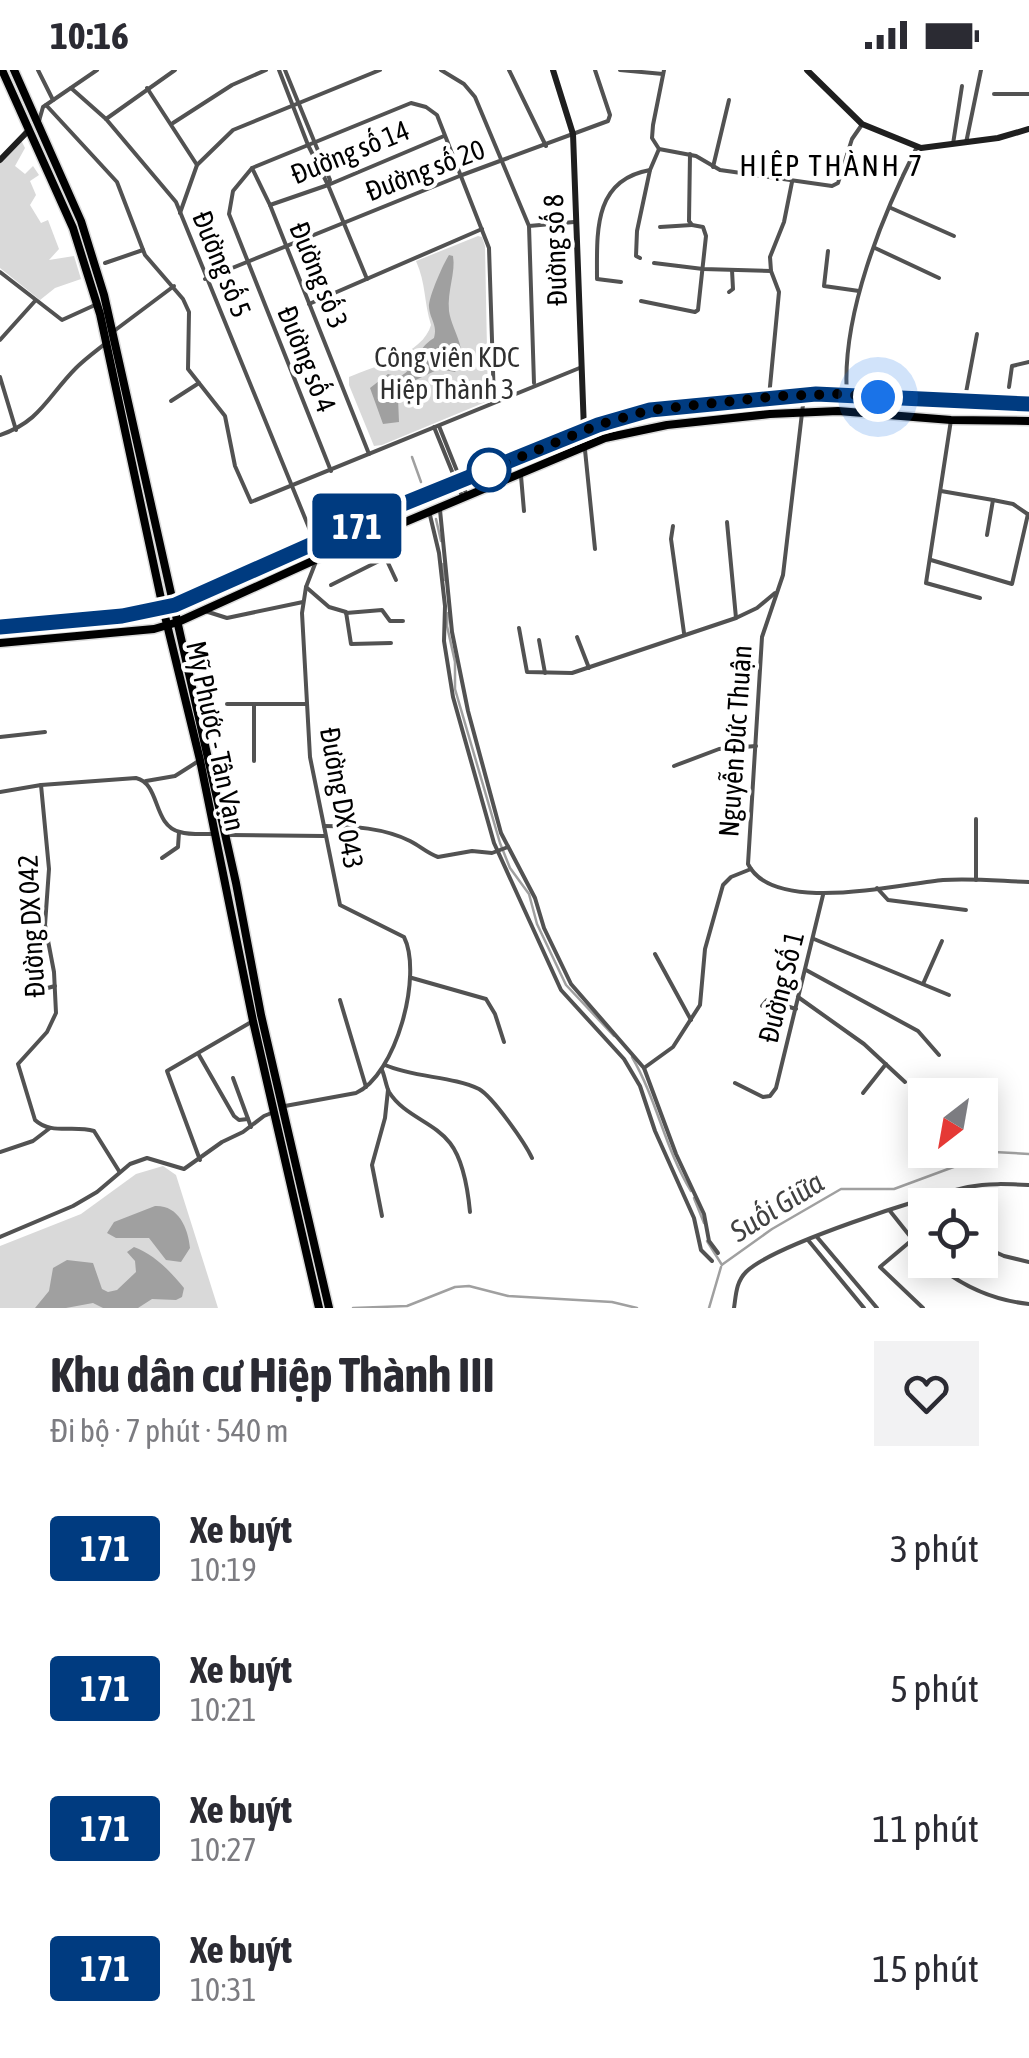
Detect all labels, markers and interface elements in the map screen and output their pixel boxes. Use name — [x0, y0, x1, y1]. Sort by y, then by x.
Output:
text: 10:16 — [50, 14, 129, 57]
street label: Đường số 14 — [286, 114, 414, 190]
street label: Đường số 20 — [361, 133, 489, 207]
district label: HIỆP THÀNH 7 — [739, 148, 925, 182]
street label: Đường số 8 — [537, 194, 573, 306]
street label: Đường số 5 — [186, 206, 258, 322]
street label: Đường số 3 — [283, 217, 355, 333]
street label: Đường số 4 — [271, 301, 343, 417]
park label: Công viên KDC Hiệp Thành 3 — [374, 341, 520, 405]
your location — [853, 372, 903, 422]
unlabelled marker — [468, 449, 510, 491]
line badge: 171 — [300, 494, 414, 558]
text: 171 — [332, 506, 382, 546]
street label: Mỹ Phước - Tân Vạn — [180, 638, 252, 834]
street label: Nguyễn Đức Thuận — [712, 644, 758, 838]
street label: Đường DX 043 — [314, 725, 370, 871]
street label: Đường DX 042 — [11, 854, 51, 998]
street label: Đường Số 1 — [752, 928, 810, 1046]
north arrow — [908, 1078, 998, 1168]
map controls — [908, 1078, 998, 1278]
water label: Suối Giữa — [723, 1164, 829, 1249]
button: locate — [908, 1188, 998, 1278]
button: heart — [874, 1341, 979, 1446]
text: Khu dân cư Hiệp Thành III — [50, 1347, 495, 1402]
text: Đi bộ · 7 phút · 540 m — [50, 1412, 288, 1449]
text: Xe buýt — [190, 1508, 292, 1551]
text: 3 phút — [890, 1527, 979, 1570]
text: 171 — [80, 1528, 130, 1568]
text: 10:19 — [190, 1551, 257, 1588]
text: Xe buýt — [190, 1648, 292, 1691]
text: 5 phút — [890, 1667, 979, 1710]
text: 171 — [80, 1668, 130, 1708]
text: 10:21 — [190, 1691, 257, 1728]
text: Xe buýt — [190, 1788, 292, 1831]
text: 11 phút — [872, 1807, 979, 1850]
text: 171 — [80, 1808, 130, 1848]
text: 10:27 — [190, 1831, 257, 1868]
text: Xe buýt — [190, 1928, 292, 1971]
text: 15 phút — [872, 1947, 979, 1990]
text: 171 — [80, 1948, 130, 1988]
text: 10:31 — [190, 1971, 257, 2008]

